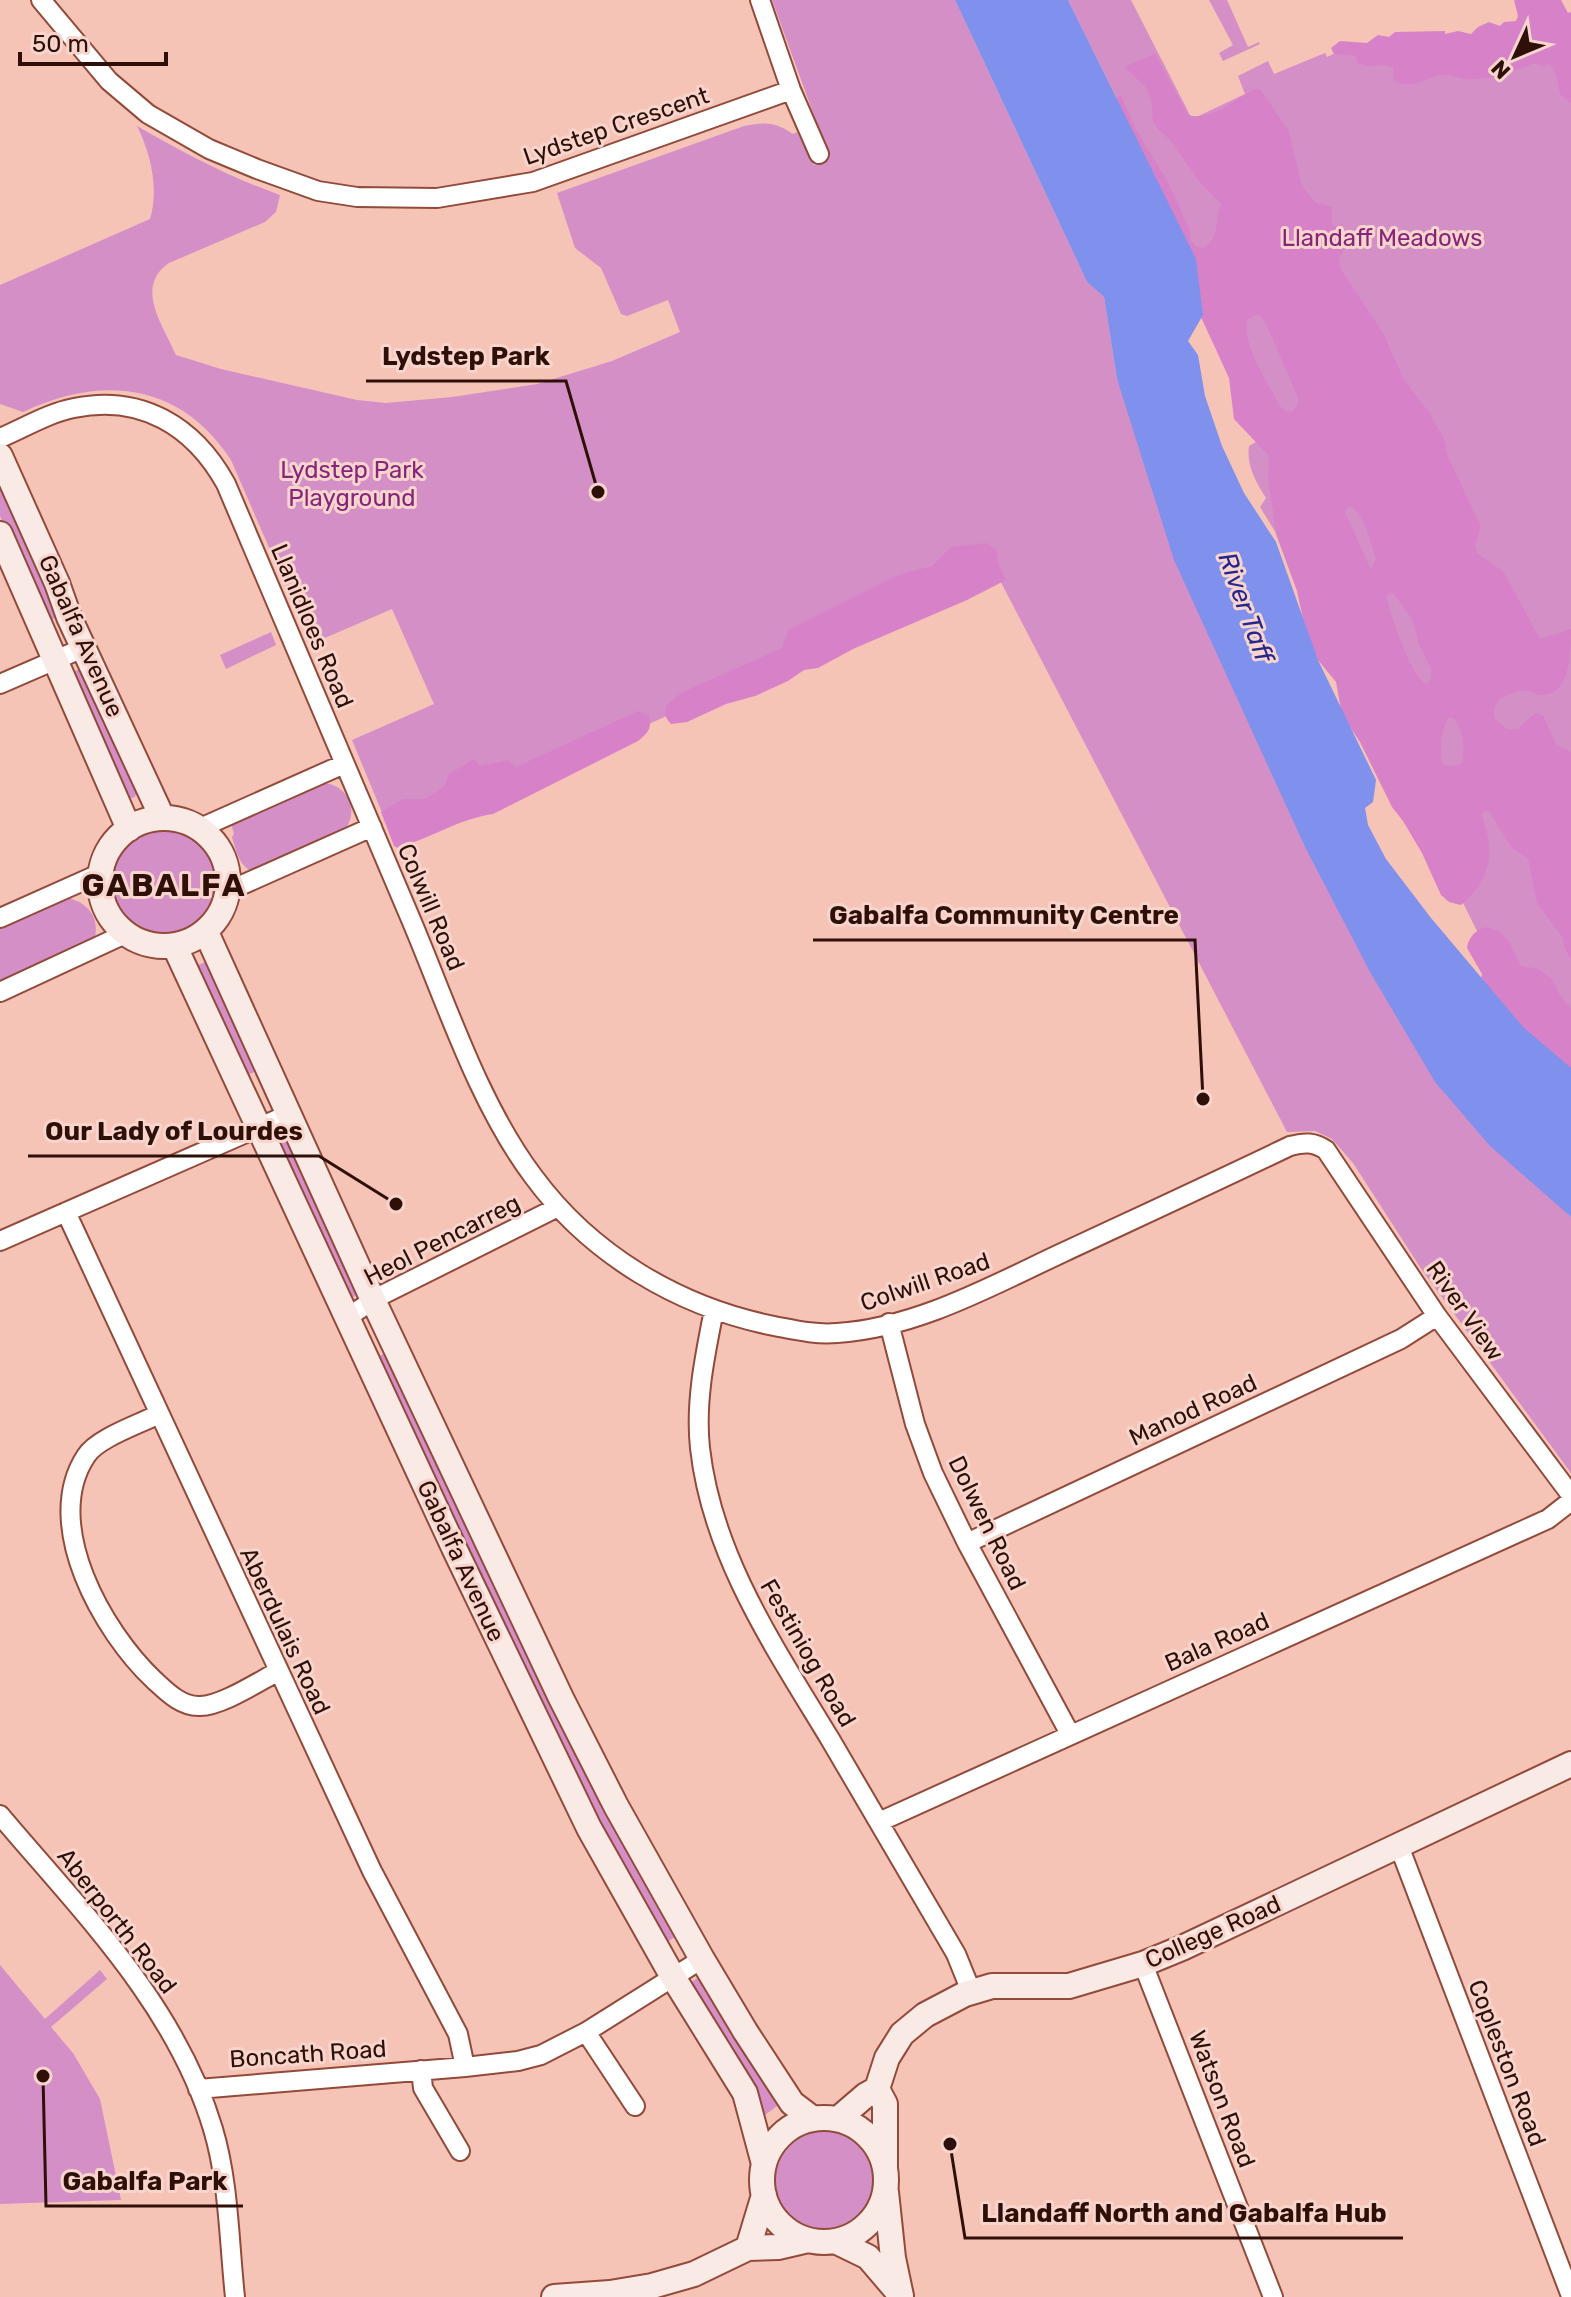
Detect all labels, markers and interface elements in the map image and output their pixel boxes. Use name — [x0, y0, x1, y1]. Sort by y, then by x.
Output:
scale bar — [20, 16, 166, 66]
north arrow — [1475, 16, 1555, 96]
text: 50 m — [32, 30, 89, 58]
text: N — [1486, 54, 1516, 85]
street label: Lydstep Crescent — [519, 81, 713, 171]
park label: Llandaff Meadows — [1281, 224, 1483, 252]
callout: Lydstep Park — [366, 331, 566, 381]
text: Lydstep Park — [382, 341, 551, 372]
park label: Lydstep Park Playground — [280, 456, 424, 512]
street label: Llanidloes Road — [265, 540, 359, 712]
water label: River Taff — [1211, 548, 1281, 669]
street label: Gabalfa Avenue — [33, 551, 129, 721]
street label: Colwill Road — [392, 839, 470, 975]
district label: GABALFA — [81, 866, 247, 904]
callout: Gabalfa Community Centre — [813, 890, 1195, 940]
text: Gabalfa Community Centre — [829, 900, 1179, 931]
callout: Our Lady of Lourdes — [28, 1106, 319, 1156]
text: Our Lady of Lourdes — [45, 1116, 303, 1147]
street label: Heol Pencarreg — [359, 1189, 525, 1291]
street label: Colwill Road — [857, 1247, 993, 1317]
street label: River View — [1420, 1256, 1510, 1366]
street label: Manod Road — [1125, 1368, 1261, 1452]
street label: Dolwen Road — [942, 1451, 1032, 1595]
street label: Gabalfa Avenue — [411, 1476, 511, 1646]
street label: Aberdulais Road — [234, 1543, 336, 1719]
street label: Festiniog Road — [754, 1574, 862, 1732]
street label: Bala Road — [1161, 1607, 1273, 1677]
street label: Aberporth Road — [52, 1843, 182, 1999]
street label: College Road — [1141, 1890, 1285, 1974]
street label: Copleston Road — [1462, 1976, 1552, 2150]
street label: Watson Road — [1183, 2027, 1261, 2171]
street label: Boncath Road — [228, 2035, 388, 2073]
callout: Gabalfa Park — [46, 2156, 243, 2206]
text: Gabalfa Park — [62, 2166, 228, 2197]
callout: Llandaff North and Gabalfa Hub — [965, 2188, 1403, 2238]
text: Llandaff North and Gabalfa Hub — [981, 2198, 1387, 2229]

